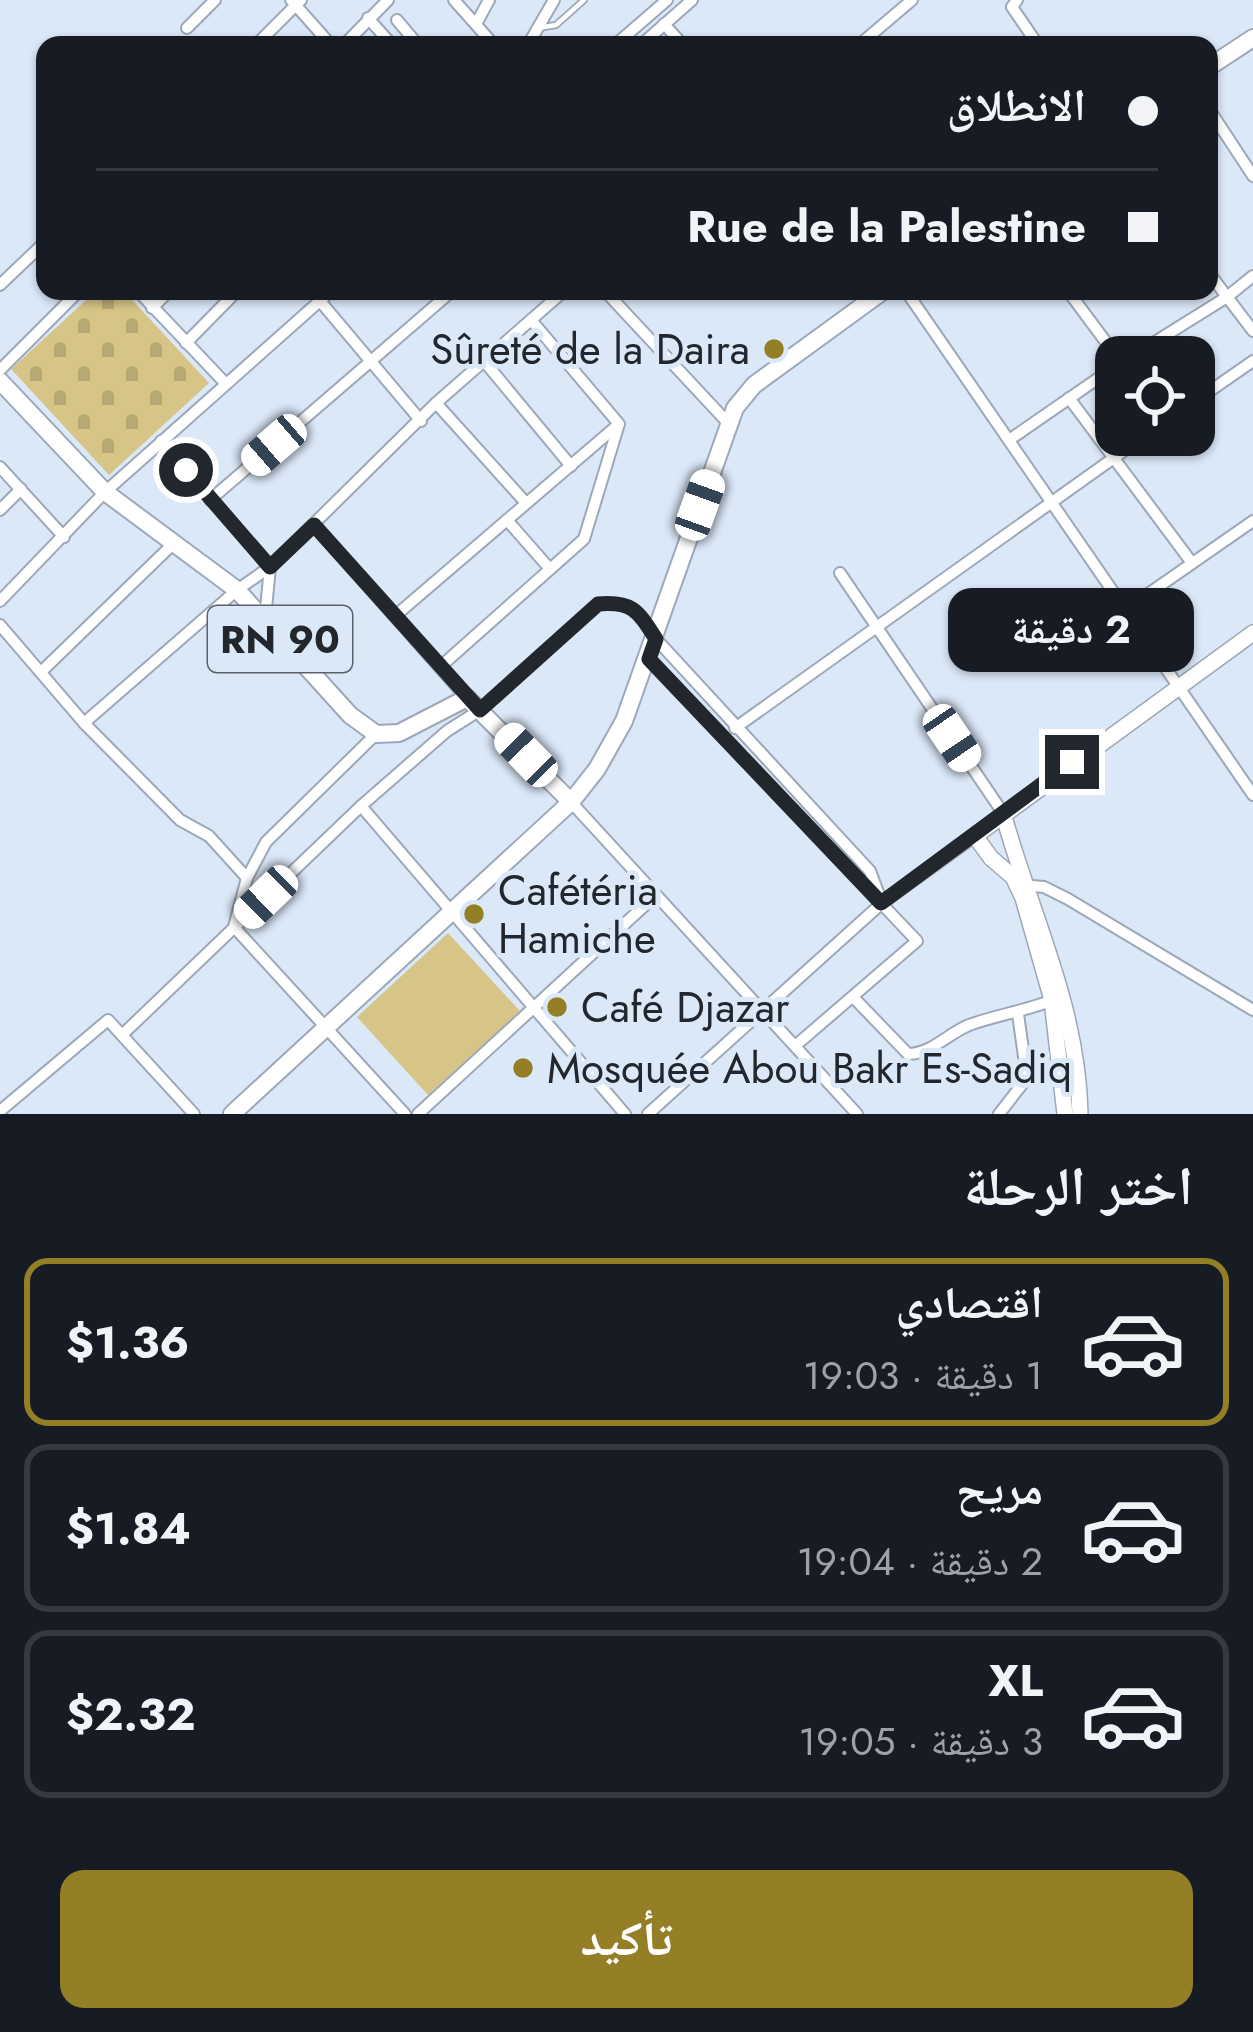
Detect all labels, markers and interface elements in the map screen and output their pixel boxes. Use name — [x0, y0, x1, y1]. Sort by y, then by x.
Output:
text: الانطلاق — [947, 73, 1086, 138]
text: Rue de la Palestine — [687, 194, 1086, 259]
place label: Sûreté de la Daira — [430, 319, 750, 380]
marker: Sûreté de la Daira — [761, 336, 787, 362]
map controls — [1095, 336, 1215, 456]
button: locate — [1095, 336, 1215, 456]
car — [235, 408, 313, 482]
route start — [159, 443, 213, 497]
car — [671, 465, 729, 545]
callout: 2 دقيقة — [949, 588, 1195, 672]
text: 2 دقيقة — [1011, 601, 1131, 658]
road number: RN 90 — [208, 606, 352, 672]
car — [917, 698, 987, 778]
car — [488, 717, 564, 793]
route end — [1045, 735, 1099, 789]
car — [228, 859, 304, 935]
place label: Cafétéria Hamiche — [498, 860, 658, 969]
marker: Cafétéria Hamiche — [461, 901, 487, 927]
place label: Café Djazar — [581, 977, 790, 1038]
marker: Café Djazar — [544, 994, 570, 1020]
place label: Mosquée Abou Bakr Es-Sadiq — [547, 1038, 1072, 1099]
marker: Mosquée Abou Bakr Es-Sadiq — [510, 1055, 536, 1081]
text: اختر الرحلة — [964, 1147, 1193, 1225]
text: اقتصادي — [896, 1270, 1043, 1335]
icon: car — [1079, 1288, 1187, 1396]
text: $1.36 — [66, 1310, 189, 1375]
text: 1 دقيقة · 19:03 — [803, 1347, 1043, 1404]
text: مريح — [956, 1456, 1043, 1521]
icon: car — [1079, 1474, 1187, 1582]
text: $1.84 — [66, 1496, 191, 1561]
text: 2 دقيقة · 19:04 — [797, 1533, 1043, 1590]
text: XL — [988, 1648, 1043, 1713]
icon: car — [1079, 1660, 1187, 1768]
text: $2.32 — [66, 1682, 195, 1747]
text: 3 دقيقة · 19:05 — [798, 1713, 1043, 1770]
button: تأكيد — [60, 1870, 1193, 2008]

